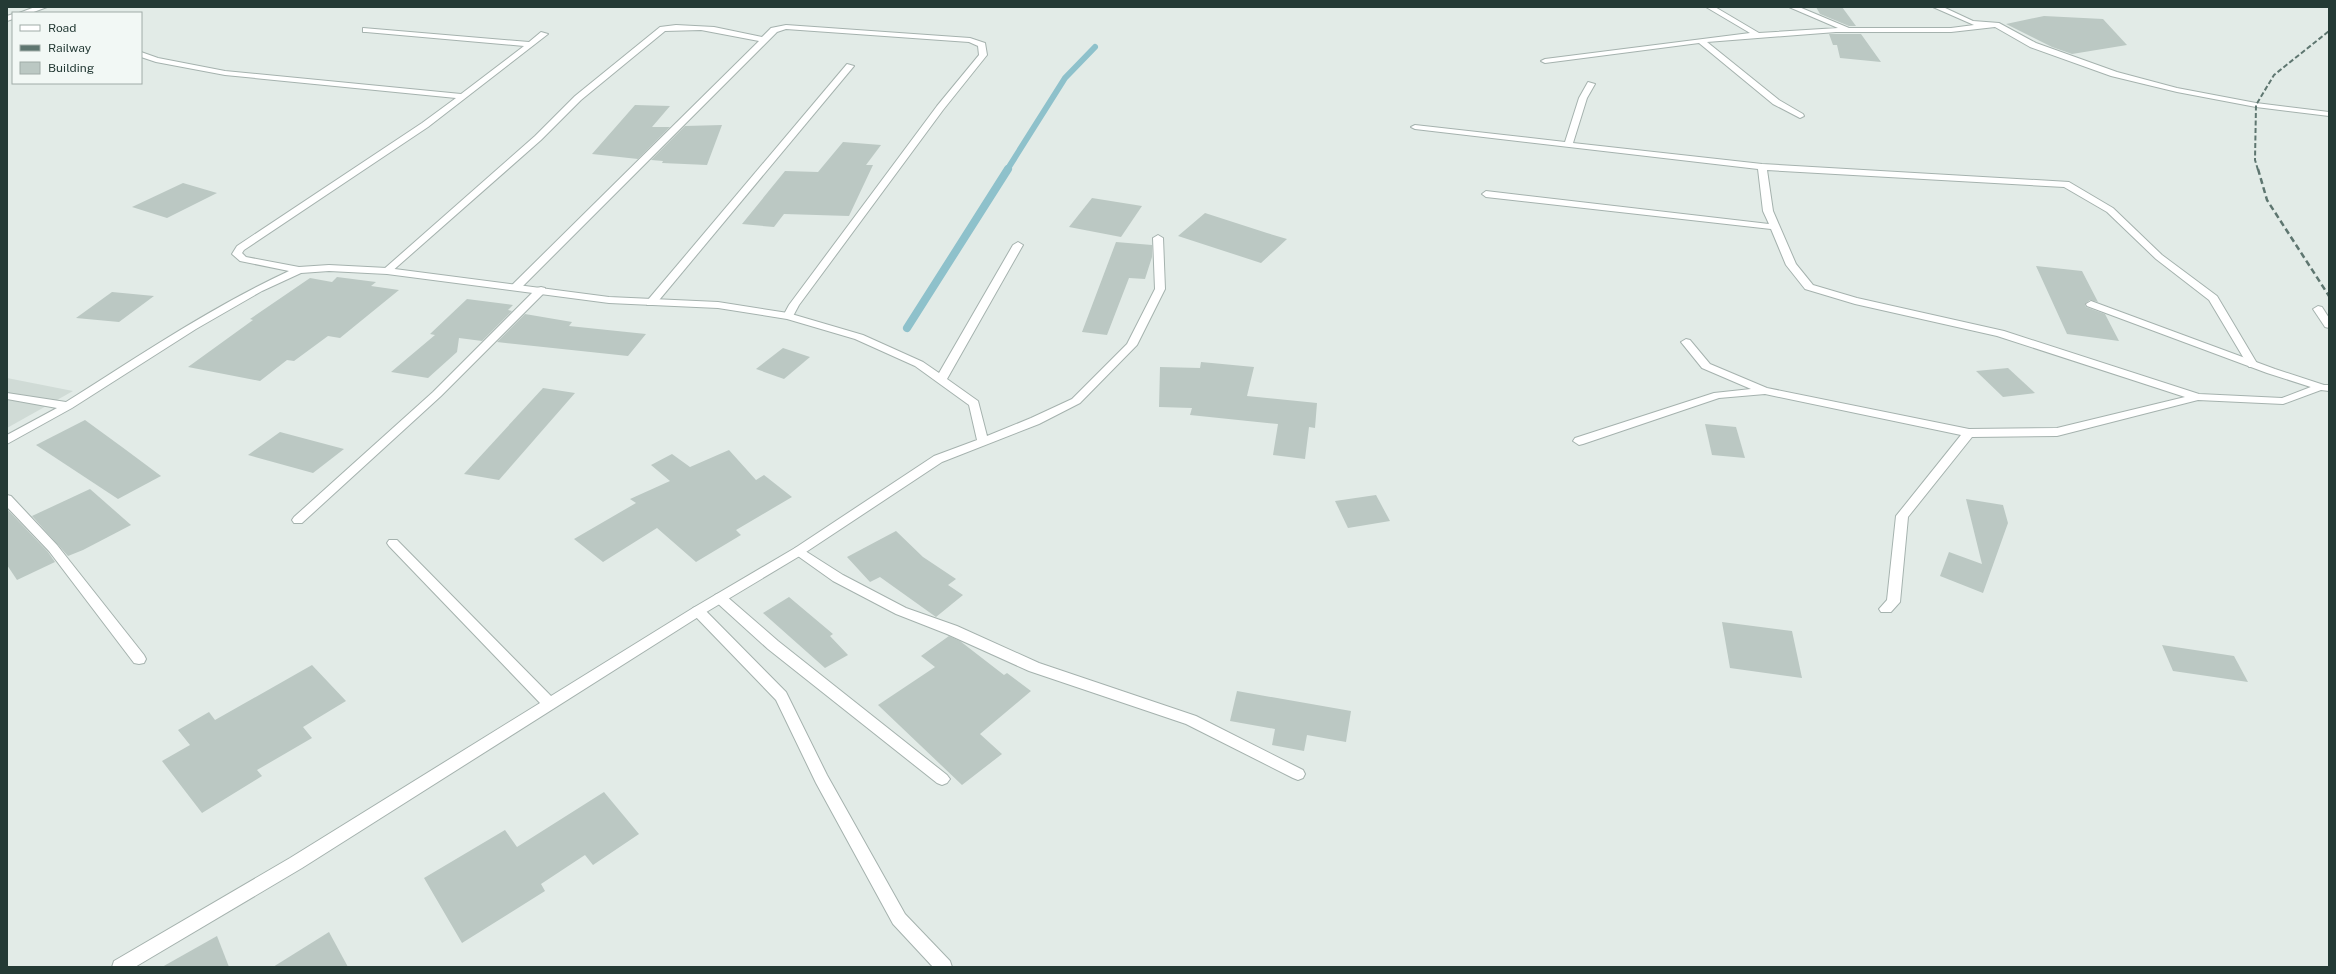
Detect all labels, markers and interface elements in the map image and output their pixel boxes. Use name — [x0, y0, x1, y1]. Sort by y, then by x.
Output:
legend — [12, 12, 142, 84]
text: Road — [48, 21, 76, 35]
text: Railway — [48, 41, 92, 55]
text: Building — [48, 61, 94, 75]

